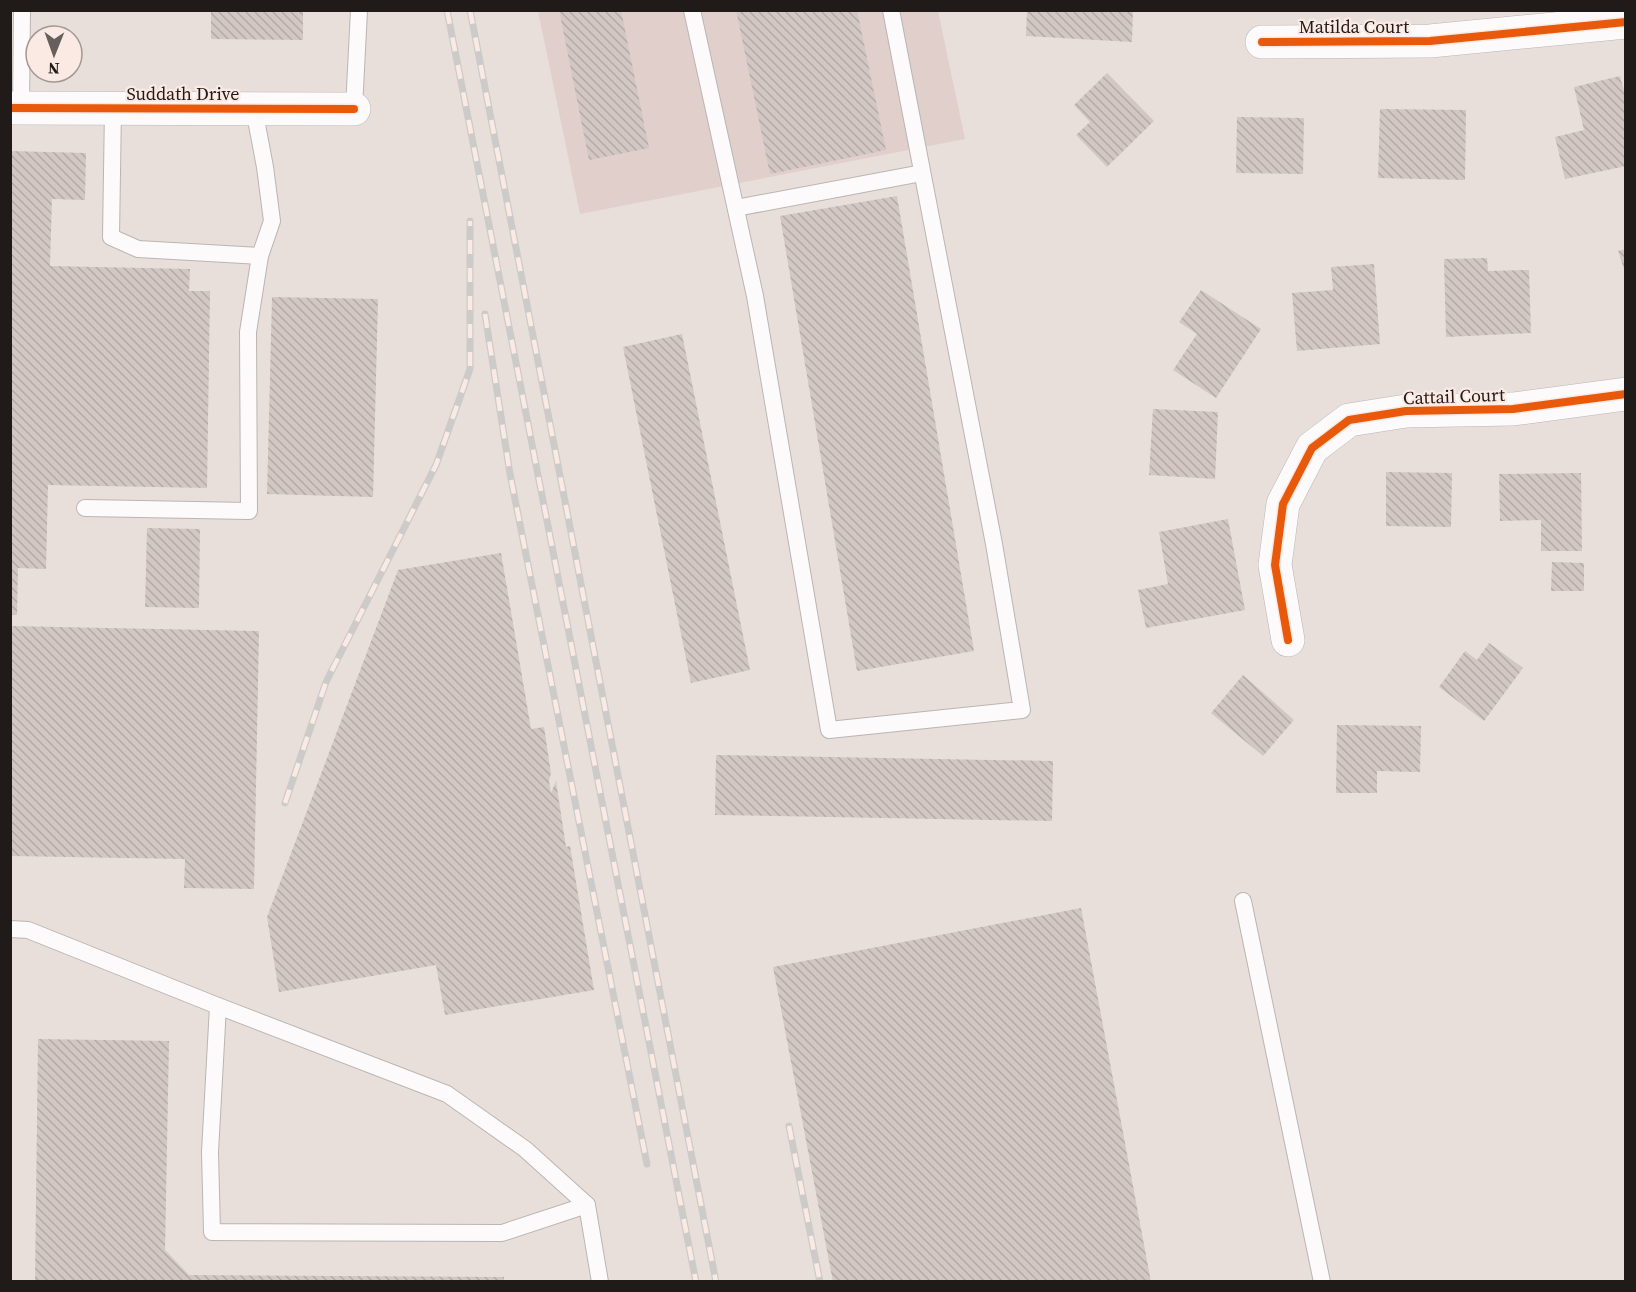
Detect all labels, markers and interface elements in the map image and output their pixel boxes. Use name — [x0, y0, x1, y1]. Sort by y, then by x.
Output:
street label: Matilda Court — [1299, 14, 1409, 39]
north arrow — [24, 24, 84, 84]
text: N — [47, 58, 60, 80]
street label: Suddath Drive — [126, 81, 240, 106]
street label: Cattail Court — [1403, 382, 1505, 410]

